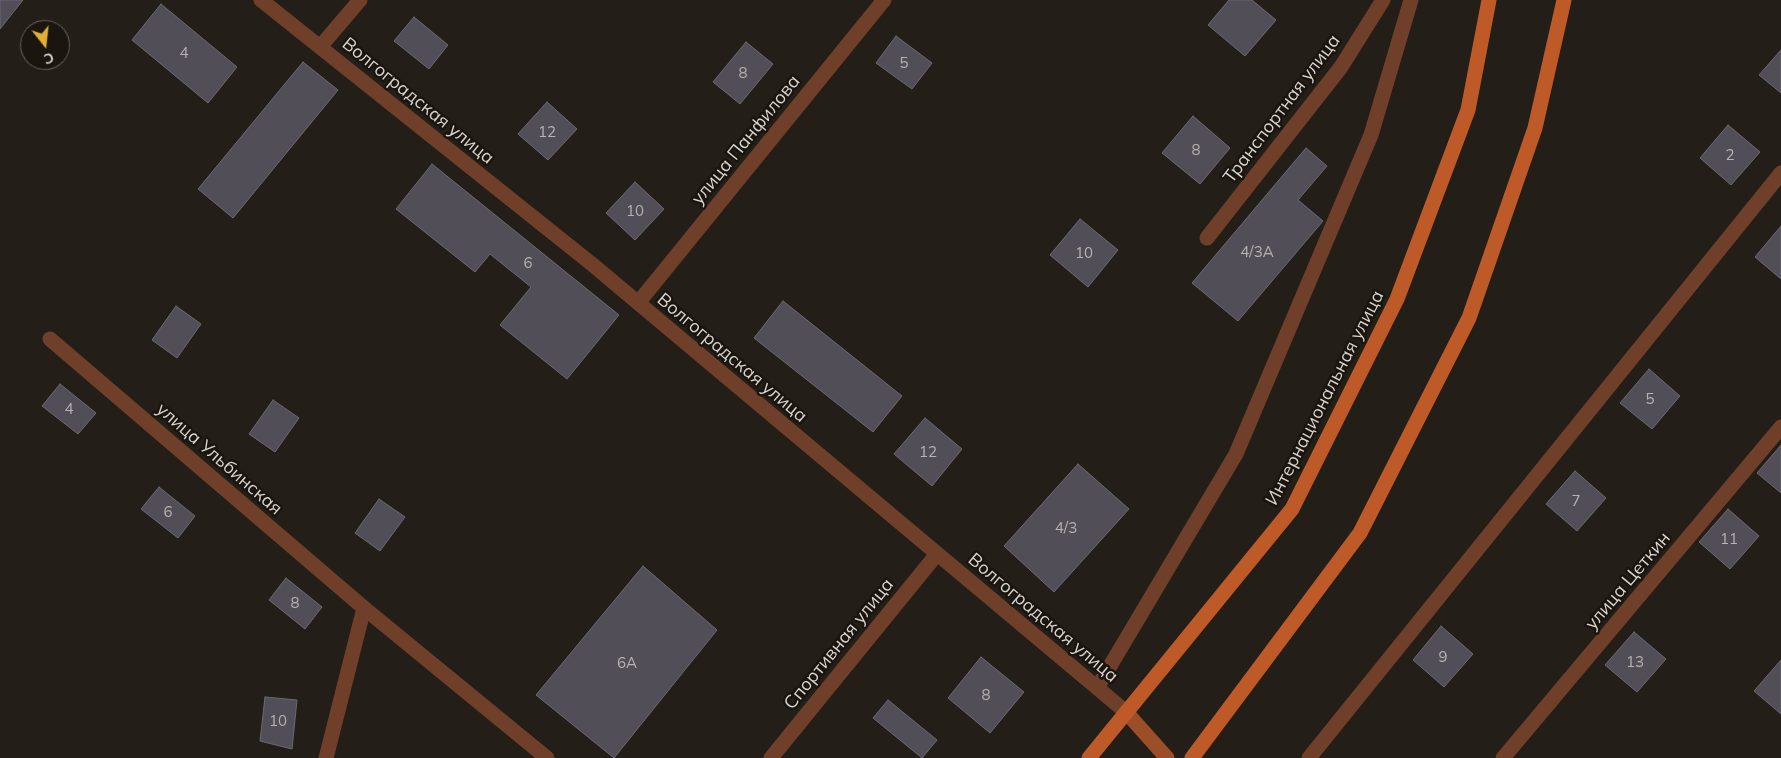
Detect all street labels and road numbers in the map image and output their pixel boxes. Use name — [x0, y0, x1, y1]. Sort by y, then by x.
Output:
street label: Транспортная улица — [1219, 30, 1345, 188]
street label: Волгоградская улица — [338, 33, 498, 169]
street label: улица Панфилова — [687, 71, 805, 209]
street label: Интернациональная улица — [1261, 287, 1389, 509]
street label: Волгоградская улица — [653, 289, 811, 427]
street label: улица Ульбинская — [152, 398, 286, 520]
street label: улица Цеткин — [1581, 528, 1675, 634]
street label: Волгоградская улица — [964, 549, 1122, 687]
street label: Спортивная улица — [780, 574, 898, 714]

